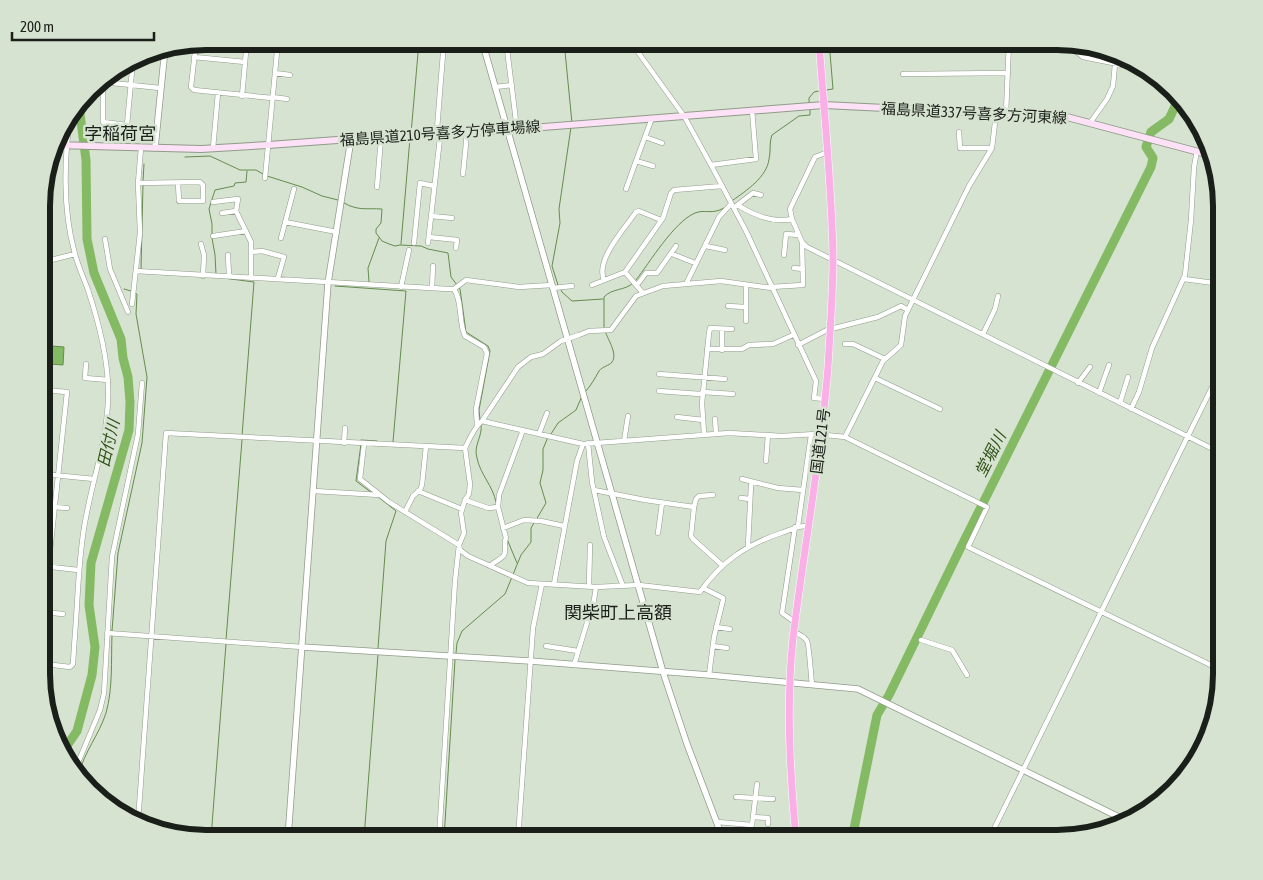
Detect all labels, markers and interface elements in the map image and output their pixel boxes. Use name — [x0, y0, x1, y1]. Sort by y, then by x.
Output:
scale bar — [12, 10, 155, 42]
text: 200 m — [20, 18, 54, 35]
street label: 福島県道337号喜多方河東線 — [881, 100, 1067, 126]
street label: 福島県道210号喜多方停車場線 — [339, 118, 541, 148]
district label: 字稲荷宮 — [84, 123, 156, 144]
street label: 国道121号 — [808, 407, 832, 475]
water label: 田付川 — [94, 416, 123, 468]
water label: 堂堀川 — [971, 427, 1010, 479]
district label: 関柴町上高額 — [564, 602, 672, 623]

